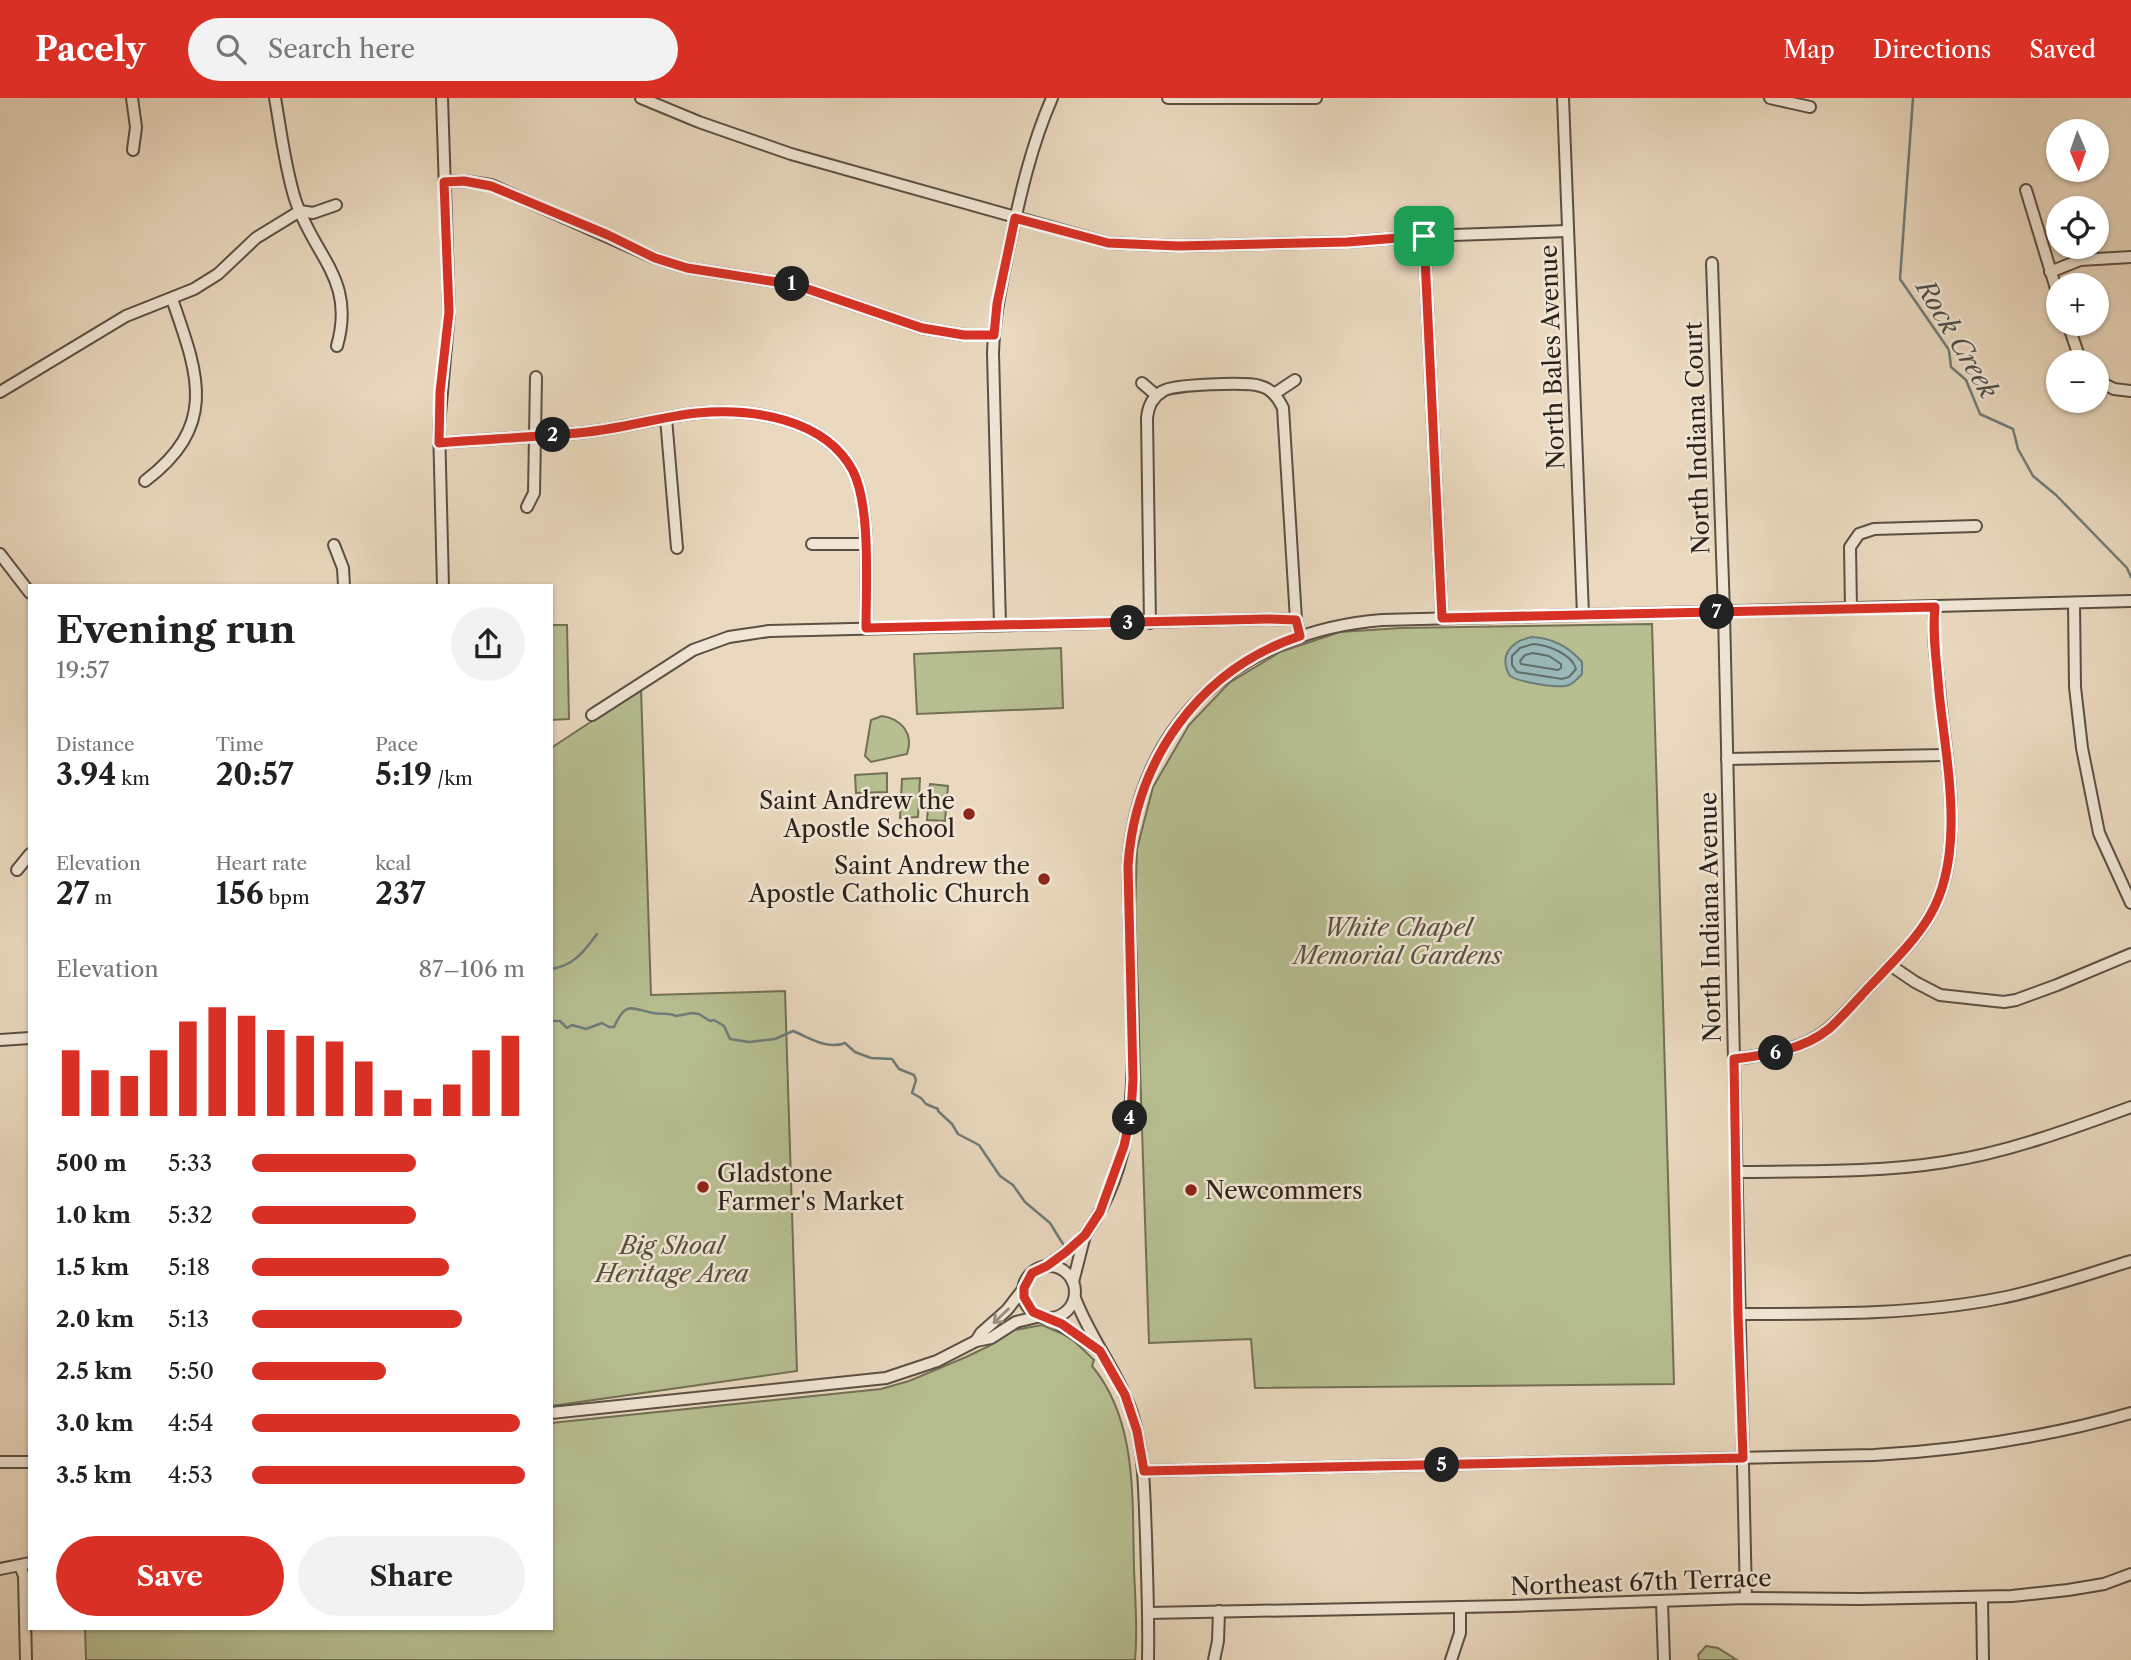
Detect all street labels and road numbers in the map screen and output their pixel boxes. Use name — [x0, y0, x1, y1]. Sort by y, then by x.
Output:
street label: North Bales Avenue — [1534, 244, 1570, 470]
street label: North Indiana Court — [1678, 321, 1716, 555]
street label: North Indiana Avenue — [1693, 791, 1727, 1043]
street label: Northeast 67th Terrace — [1510, 1563, 1772, 1601]

